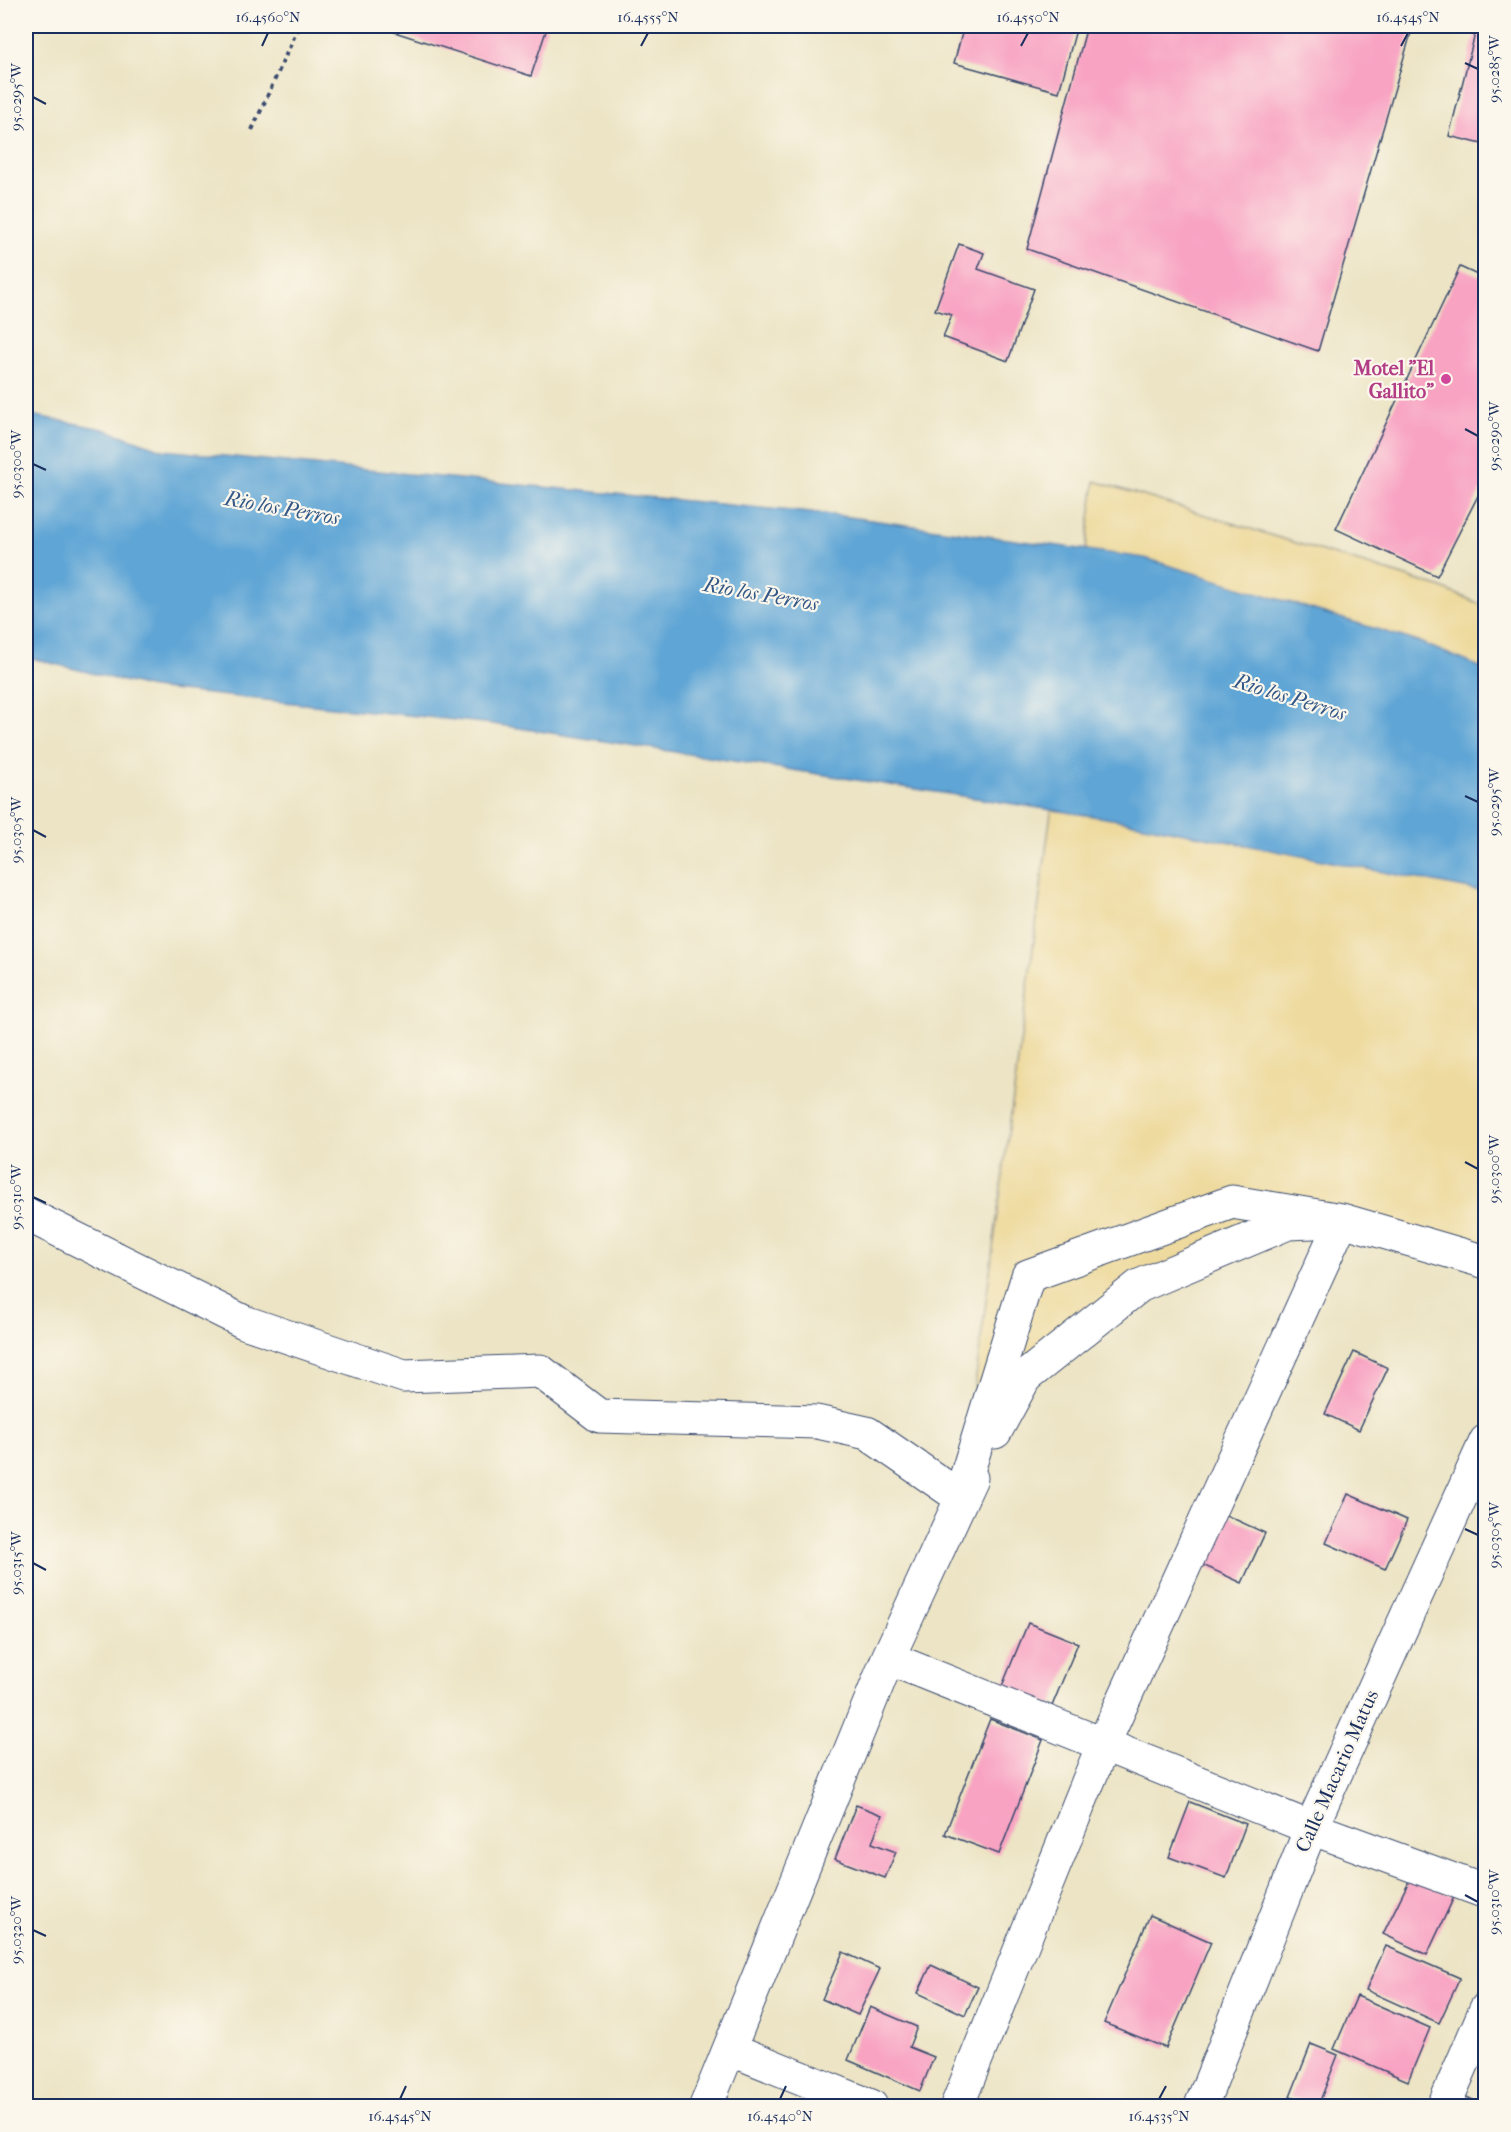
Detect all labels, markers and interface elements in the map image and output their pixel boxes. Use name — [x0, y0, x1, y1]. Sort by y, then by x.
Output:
text: 16.4560°N — [236, 8, 301, 26]
text: 16.4555°N — [617, 8, 679, 26]
text: 16.4550°N — [996, 8, 1060, 26]
text: 16.4545°N — [1376, 8, 1440, 26]
text: 95.0285°W — [1485, 34, 1503, 103]
text: 95.0295°W — [7, 62, 25, 131]
place label: Motel "El Gallito" — [1353, 357, 1434, 403]
marker: Motel "El Gallito" — [1439, 372, 1453, 386]
text: 95.0290°W — [1485, 400, 1503, 471]
text: 95.0300°W — [7, 429, 25, 498]
water label: Rio los Perros — [221, 486, 342, 530]
water label: Rio los Perros — [700, 572, 821, 616]
water label: Rio los Perros — [1229, 668, 1349, 726]
text: 95.0295°W — [1485, 767, 1503, 836]
text: 95.0305°W — [7, 795, 25, 863]
text: 95.0300°W — [1485, 1134, 1503, 1203]
text: 95.0310°W — [7, 1163, 25, 1230]
text: 95.0305°W — [1485, 1500, 1503, 1568]
text: 95.0315°W — [7, 1530, 25, 1595]
street label: Calle Macario Matus — [1291, 1686, 1383, 1856]
text: 95.0310°W — [1485, 1868, 1503, 1935]
text: 95.0320°W — [7, 1895, 25, 1964]
text: 16.4545°N — [368, 2107, 432, 2125]
text: 16.4540°N — [747, 2107, 813, 2125]
text: 16.4535°N — [1128, 2107, 1190, 2125]

